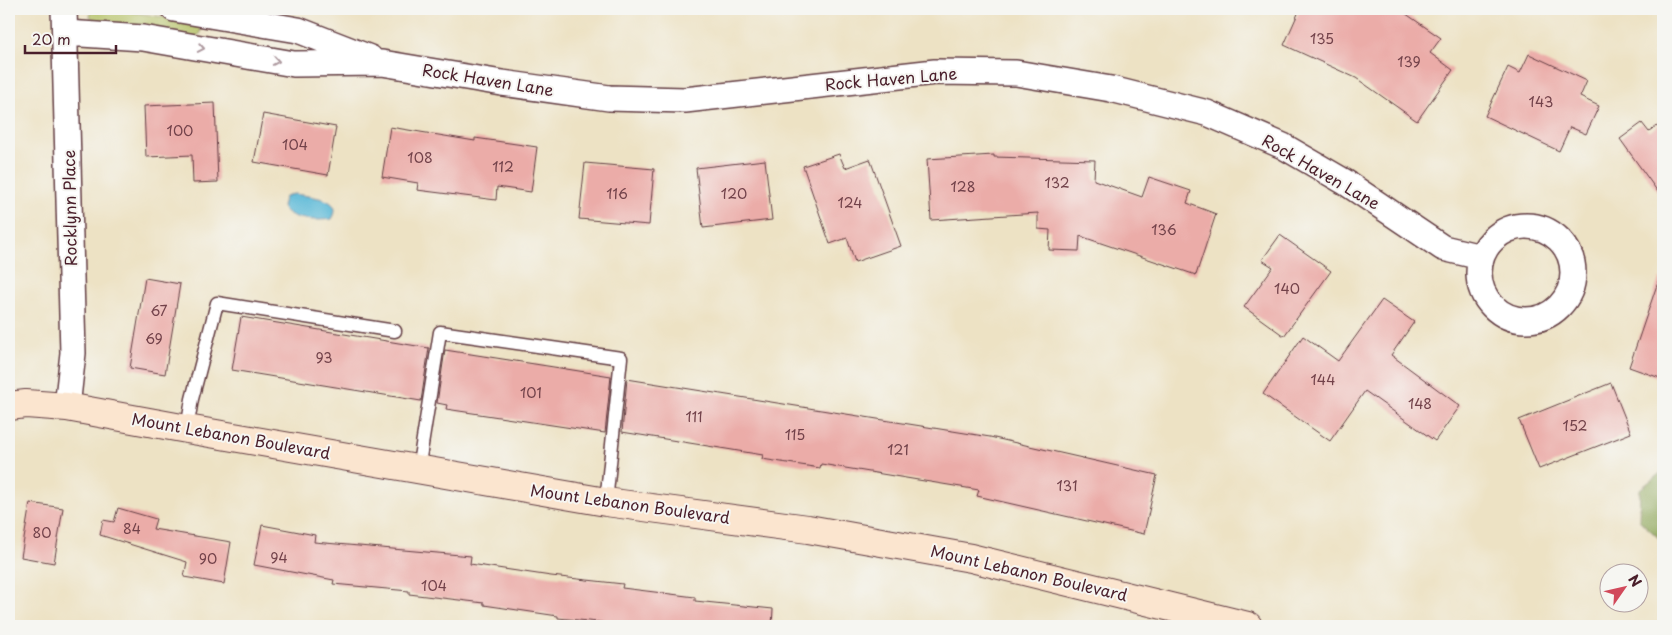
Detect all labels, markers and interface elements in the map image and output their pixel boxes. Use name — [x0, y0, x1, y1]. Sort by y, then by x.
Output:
scale bar — [25, 22, 116, 54]
text: 20 m — [32, 27, 71, 50]
house number: 135 — [1310, 28, 1334, 49]
one-way arrow — [197, 42, 205, 52]
house number: 139 — [1397, 51, 1421, 72]
one-way arrow — [271, 56, 280, 66]
street label: Rock Haven Lane — [421, 57, 556, 101]
street label: Rock Haven Lane — [824, 60, 958, 96]
house number: 143 — [1529, 91, 1553, 112]
house number: 100 — [167, 120, 193, 141]
street label: Rock Haven Lane — [1258, 128, 1385, 215]
house number: 104 — [282, 134, 308, 155]
house number: 108 — [407, 147, 433, 168]
street label: Rocklynn Place — [56, 150, 82, 266]
house number: 112 — [492, 156, 514, 177]
house number: 132 — [1044, 172, 1070, 193]
house number: 128 — [951, 176, 975, 197]
house number: 116 — [606, 183, 628, 204]
house number: 120 — [721, 183, 747, 204]
house number: 124 — [837, 192, 863, 213]
house number: 136 — [1151, 219, 1177, 240]
house number: 140 — [1274, 278, 1300, 299]
house number: 67 — [150, 300, 168, 321]
house number: 69 — [145, 328, 163, 349]
house number: 93 — [315, 347, 333, 368]
house number: 144 — [1311, 369, 1335, 390]
house number: 101 — [520, 382, 542, 403]
house number: 148 — [1408, 393, 1432, 414]
street label: Mount Lebanon Boulevard — [130, 406, 333, 464]
house number: 111 — [685, 406, 703, 427]
house number: 152 — [1563, 415, 1587, 436]
house number: 115 — [785, 424, 805, 445]
house number: 121 — [887, 439, 909, 460]
house number: 131 — [1057, 475, 1077, 496]
street label: Mount Lebanon Boulevard — [529, 477, 732, 529]
house number: 84 — [123, 518, 141, 539]
house number: 80 — [33, 522, 51, 543]
street label: Mount Lebanon Boulevard — [928, 538, 1130, 606]
house number: 94 — [270, 547, 288, 568]
house number: 90 — [199, 548, 217, 569]
north arrow — [1600, 562, 1650, 612]
text: N — [1623, 570, 1647, 591]
house number: 104 — [421, 575, 447, 596]

